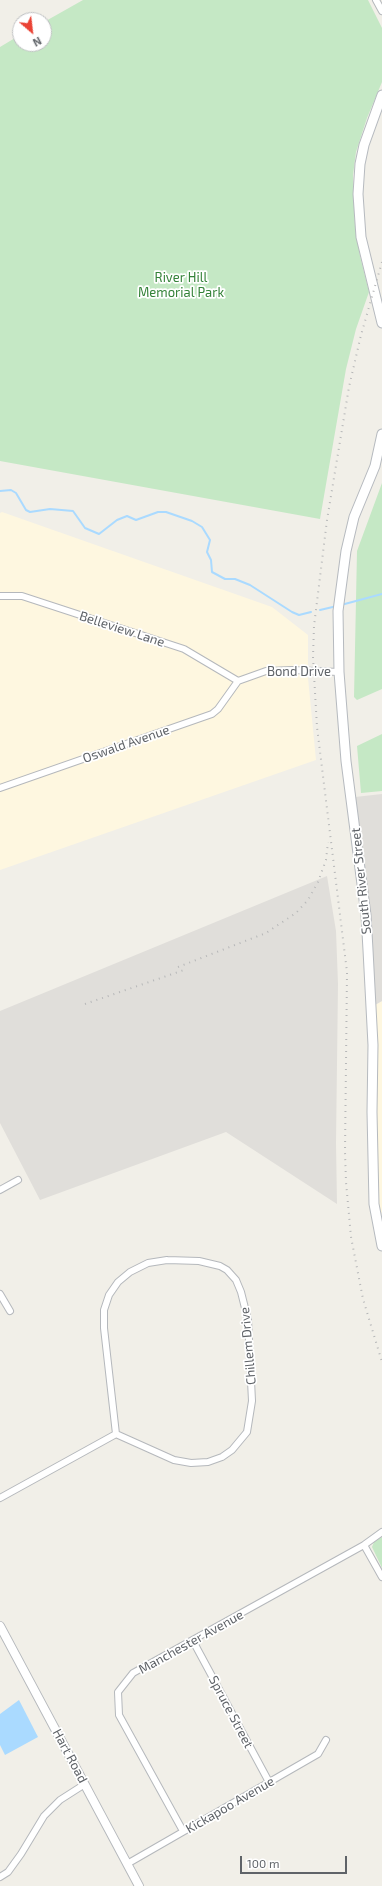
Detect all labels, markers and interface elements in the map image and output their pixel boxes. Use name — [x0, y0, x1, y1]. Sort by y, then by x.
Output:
north arrow — [12, 12, 52, 52]
text: N — [31, 35, 44, 50]
park label: River Hill Memorial Park — [138, 270, 224, 301]
street label: Belleview Lane — [77, 608, 167, 650]
street label: Bond Drive — [267, 664, 331, 680]
street label: Oswald Avenue — [81, 722, 171, 766]
street label: South River Street — [348, 827, 374, 935]
street label: Chillem Drive — [237, 1306, 259, 1386]
street label: Manchester Avenue — [136, 1607, 246, 1677]
street label: Spruce Street — [205, 1673, 257, 1751]
street label: Hart Road — [49, 1726, 91, 1786]
street label: Kickapoo Avenue — [183, 1773, 277, 1837]
scale bar — [242, 1848, 349, 1874]
text: 100 m — [247, 1856, 279, 1870]

